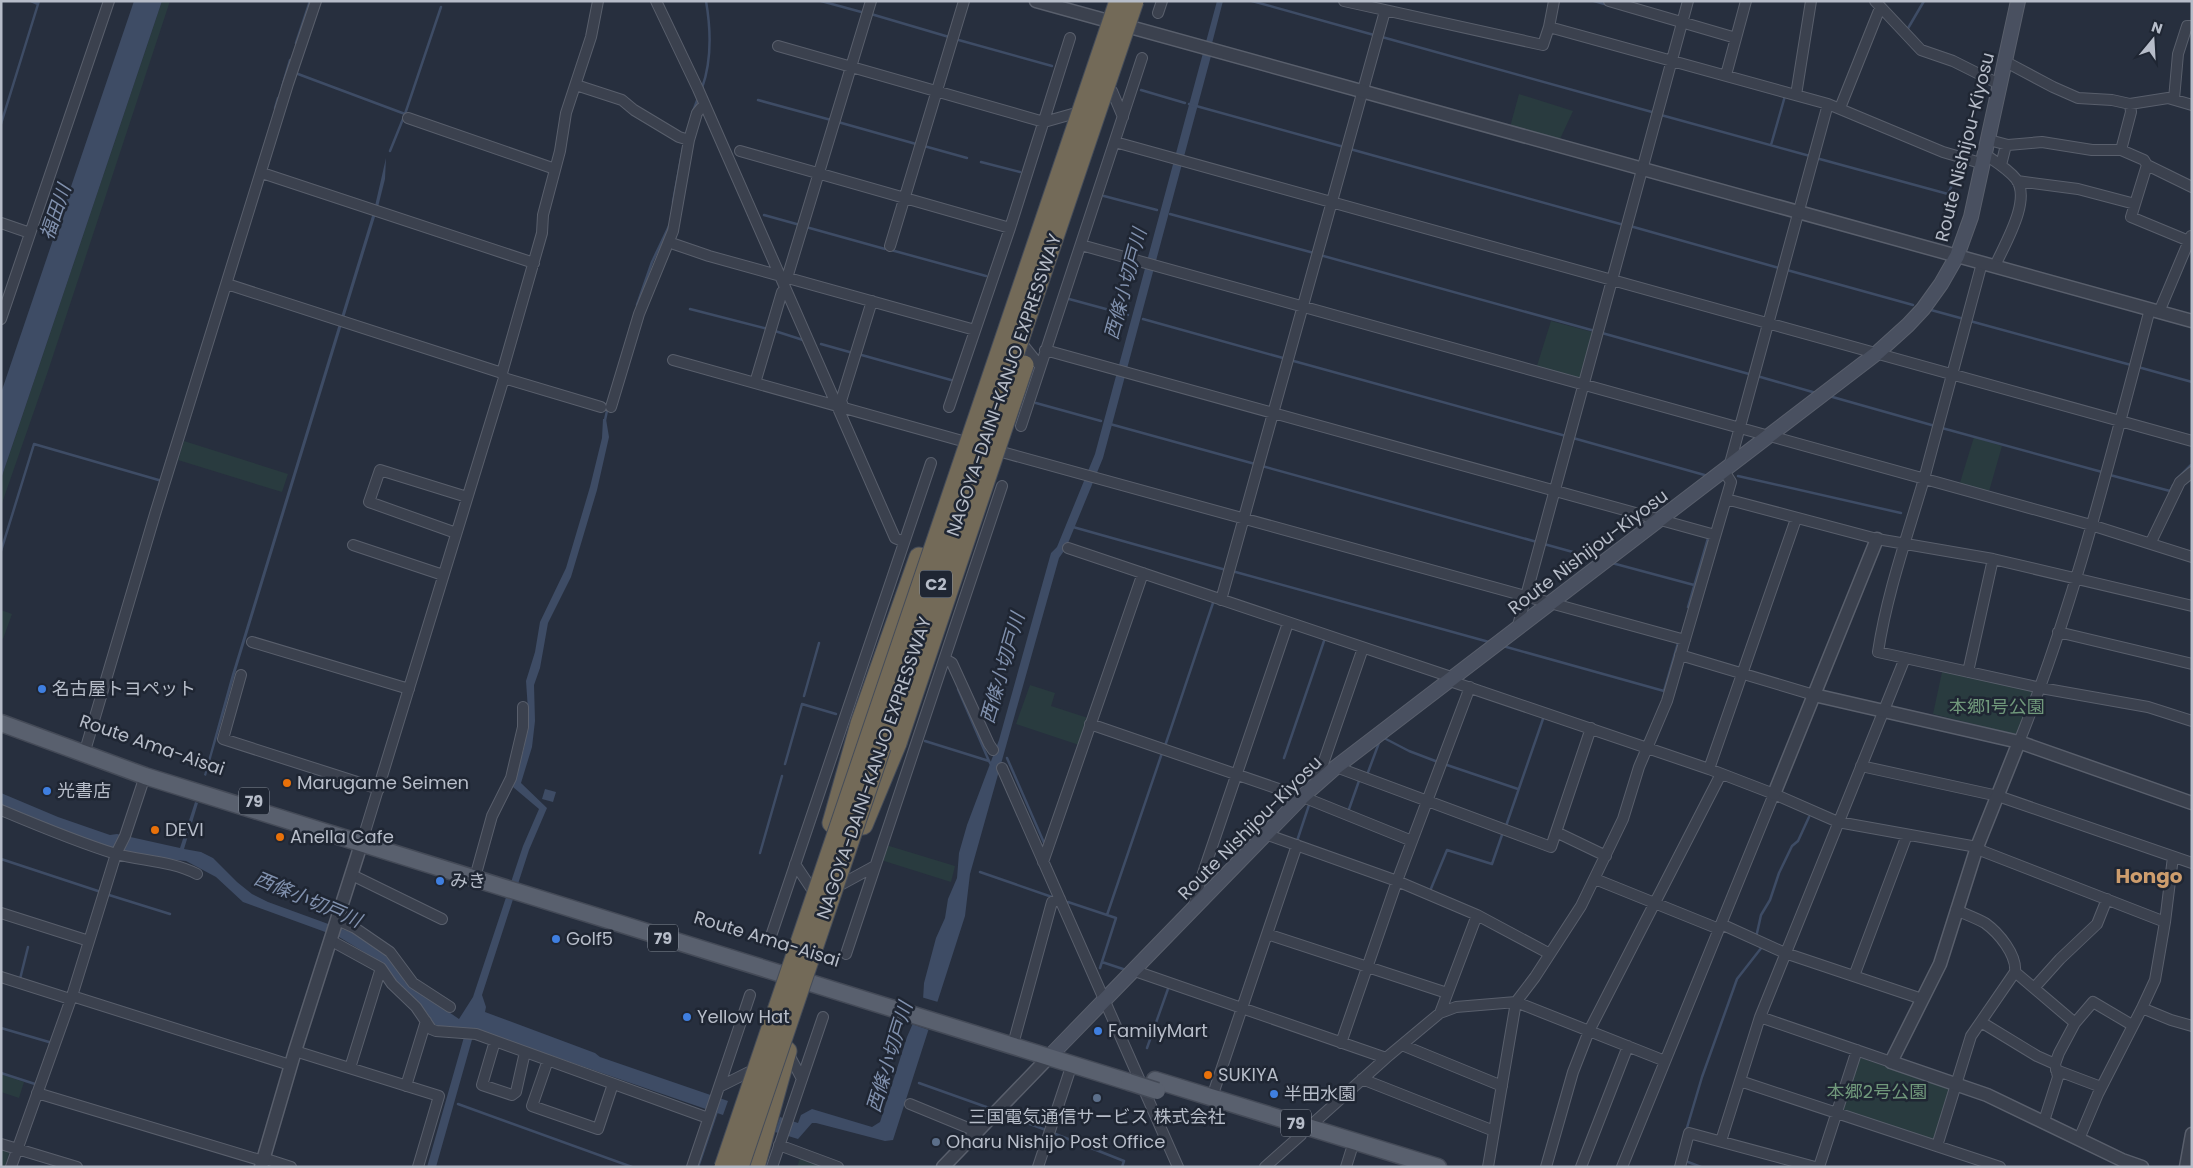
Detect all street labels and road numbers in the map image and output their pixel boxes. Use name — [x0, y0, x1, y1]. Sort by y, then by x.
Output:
street label: Route Nishijou-Kiyosu — [1929, 50, 2000, 244]
street label: NAGOYA-DAINI-KANJO EXPRESSWAY — [940, 230, 1067, 539]
street label: Route Nishijou-Kiyosu — [1503, 483, 1673, 620]
road number: C2 — [920, 570, 952, 598]
street label: NAGOYA-DAINI-KANJO EXPRESSWAY — [810, 613, 937, 922]
street label: Route Ama-Aisai — [76, 708, 228, 781]
street label: Route Nishijou-Kiyosu — [1172, 750, 1327, 905]
road number: 79 — [239, 788, 269, 814]
street label: Route Ama-Aisai — [691, 904, 843, 973]
road number: 79 — [648, 924, 678, 951]
road number: 79 — [1281, 1110, 1311, 1136]

